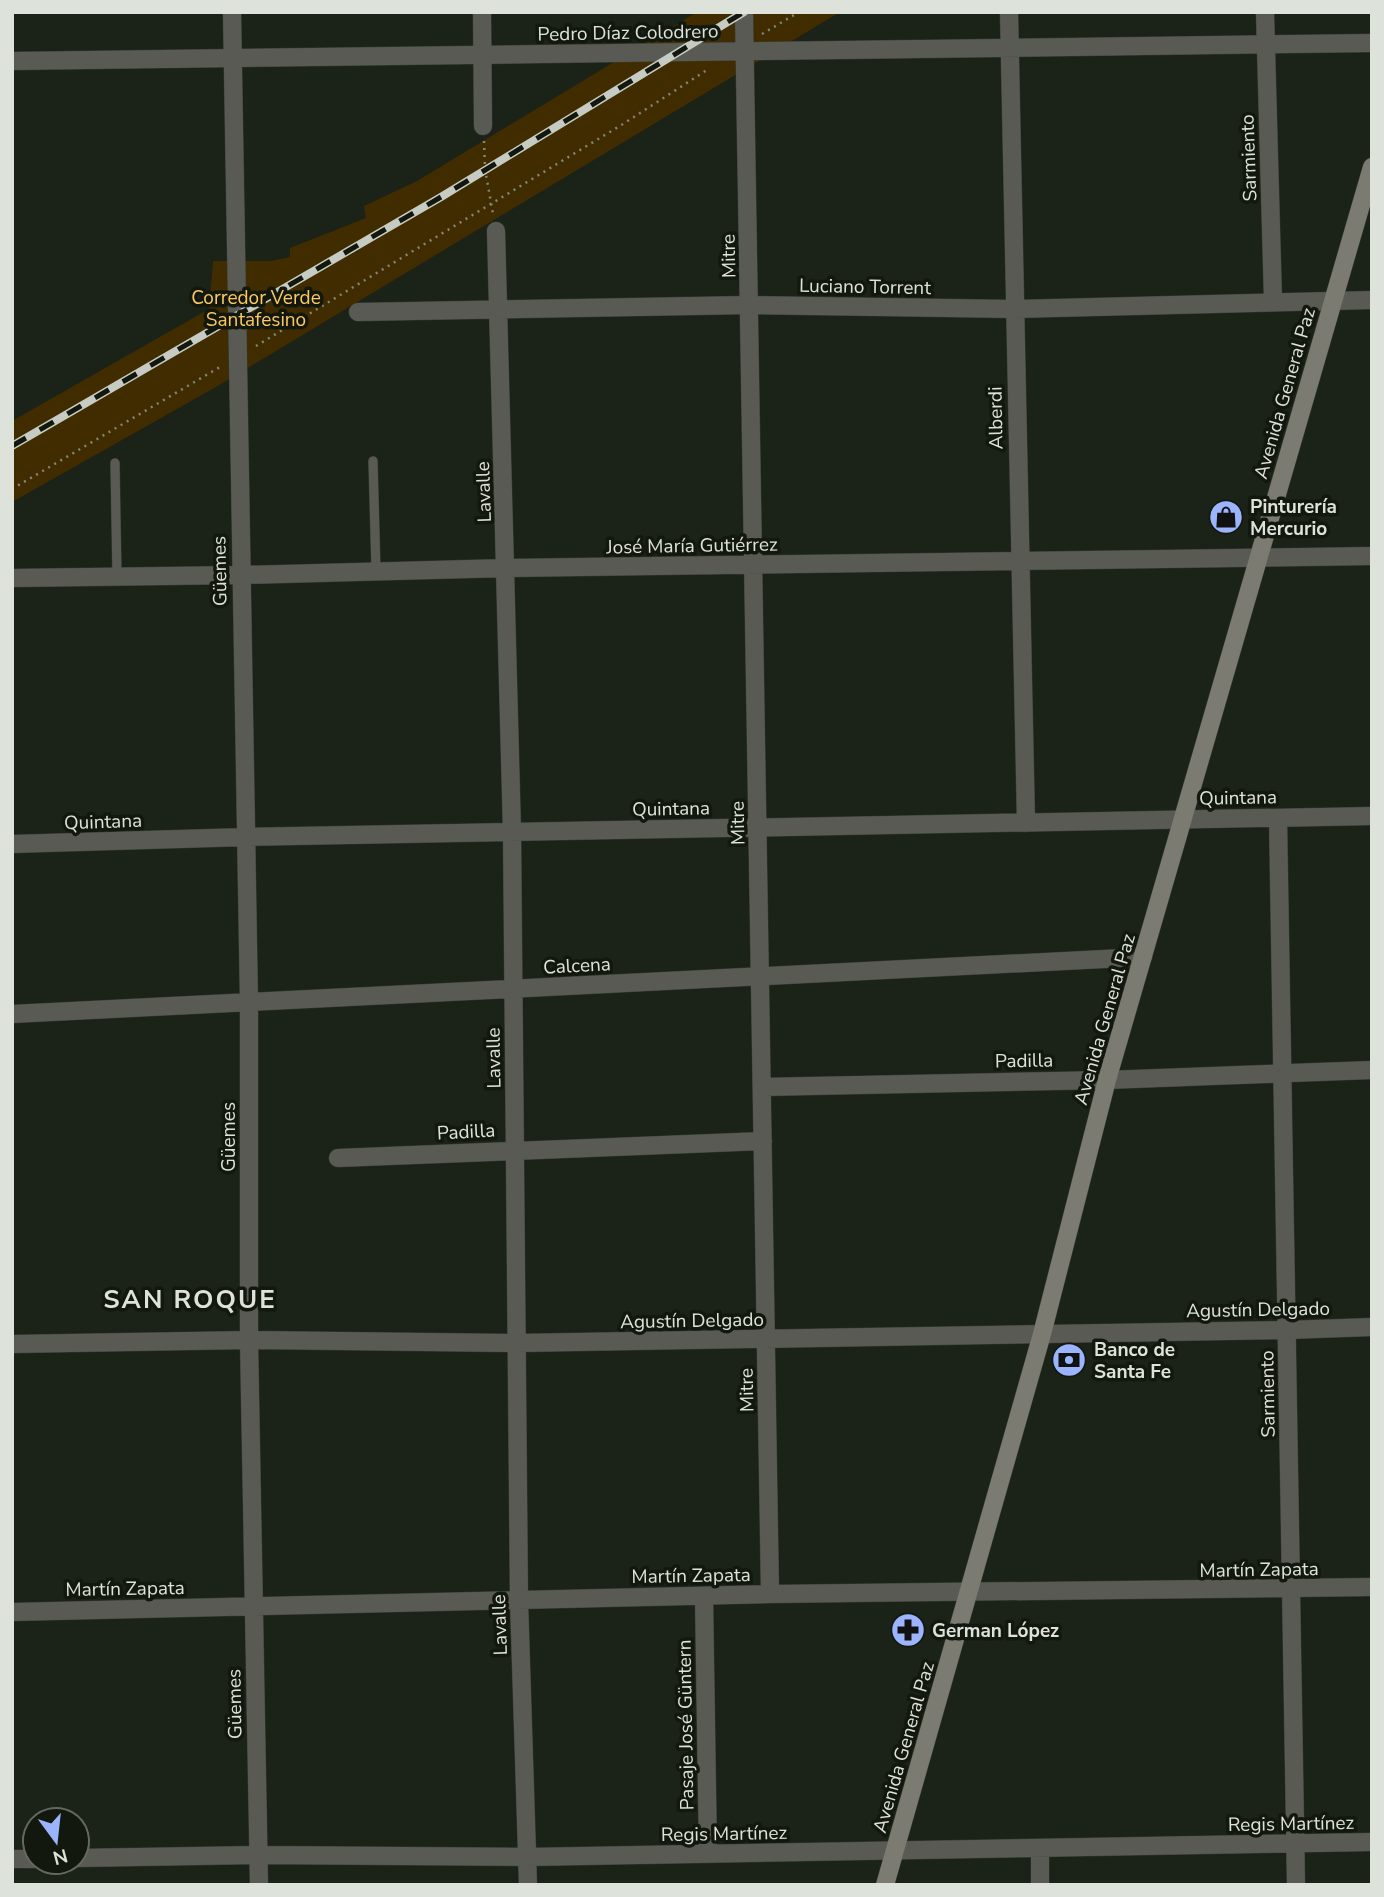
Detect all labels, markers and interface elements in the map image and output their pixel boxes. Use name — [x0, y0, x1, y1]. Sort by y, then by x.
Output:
street label: Pedro Díaz Colodrero — [537, 18, 719, 48]
street label: Sarmiento — [1234, 114, 1264, 202]
street label: Mitre — [716, 234, 742, 278]
street label: Luciano Torrent — [799, 273, 931, 301]
park label: Corredor Verde Santafesino — [191, 285, 321, 333]
street label: Avenida General Paz — [1248, 304, 1322, 482]
street label: Alberdi — [982, 386, 1010, 450]
street label: Lavalle — [470, 461, 498, 523]
place label: Pinturería Mercurio — [1250, 494, 1337, 542]
shop icon: Pinturería Mercurio — [1207, 498, 1245, 536]
street label: José María Gutiérrez — [605, 532, 778, 561]
street label: Güemes — [206, 536, 234, 606]
street label: Quintana — [1199, 784, 1277, 812]
street label: Quintana — [632, 795, 710, 823]
street label: Mitre — [725, 801, 751, 845]
street label: Quintana — [64, 808, 142, 836]
street label: Avenida General Paz — [1068, 930, 1142, 1108]
street label: Calcena — [543, 951, 612, 981]
street label: Lavalle — [480, 1027, 508, 1089]
street label: Padilla — [995, 1047, 1053, 1075]
street label: Güemes — [216, 1102, 242, 1172]
street label: Padilla — [436, 1117, 496, 1147]
district label: SAN ROQUE — [103, 1282, 277, 1317]
street label: Agustín Delgado — [1186, 1296, 1330, 1324]
street label: Agustín Delgado — [620, 1307, 764, 1335]
place label: Banco de Santa Fe — [1094, 1337, 1175, 1385]
bank icon: Banco de Santa Fe — [1050, 1341, 1088, 1379]
street label: Sarmiento — [1254, 1350, 1282, 1438]
street label: Mitre — [734, 1368, 760, 1412]
street label: Martín Zapata — [1199, 1556, 1319, 1584]
street label: Martín Zapata — [631, 1562, 751, 1590]
street label: Martín Zapata — [65, 1575, 185, 1603]
street label: Lavalle — [486, 1594, 514, 1656]
pharmacy icon: German López — [889, 1611, 927, 1649]
place label: German López — [932, 1618, 1059, 1644]
street label: Pasaje José Güntern — [672, 1639, 700, 1811]
street label: Avenida General Paz — [867, 1658, 941, 1836]
street label: Güemes — [221, 1669, 249, 1739]
north arrow — [21, 1806, 91, 1876]
street label: Regis Martínez — [1228, 1810, 1355, 1838]
street label: Regis Martínez — [661, 1820, 788, 1848]
text: N — [50, 1842, 70, 1871]

